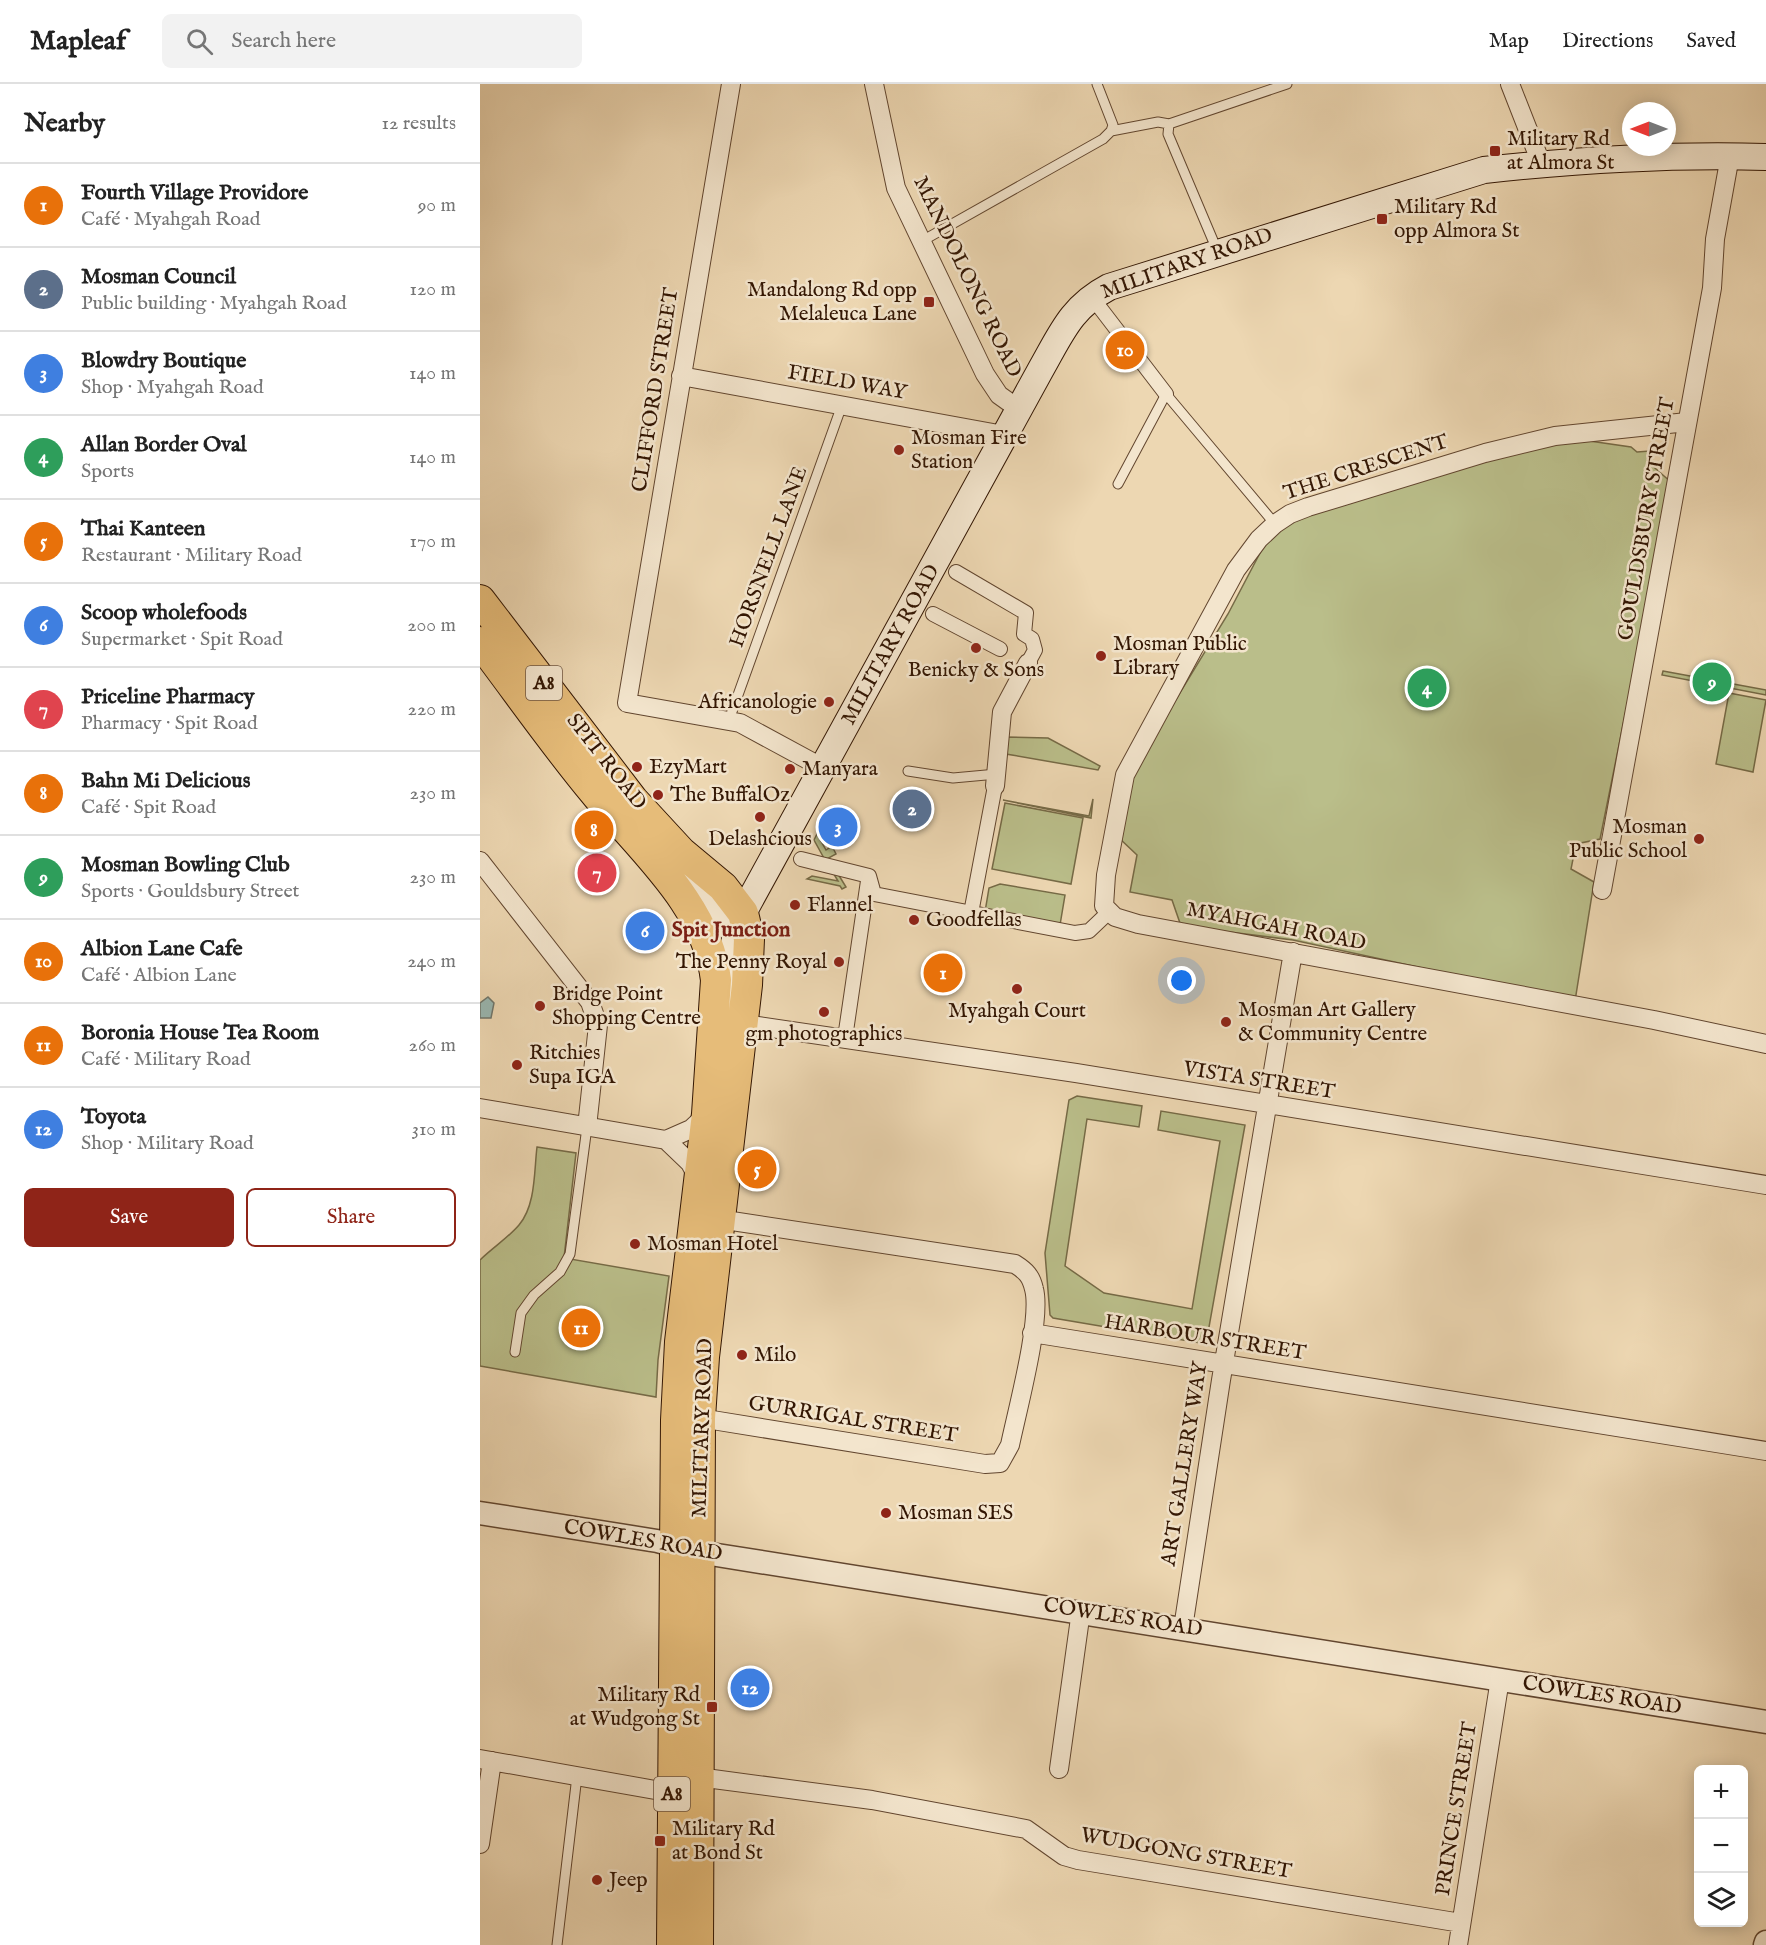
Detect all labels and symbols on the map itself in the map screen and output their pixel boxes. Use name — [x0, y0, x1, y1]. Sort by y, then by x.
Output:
north arrow — [1622, 102, 1676, 156]
place label: Military Rd at Almora St — [1507, 126, 1615, 177]
marker: Military Rd at Almora St — [1488, 144, 1502, 158]
street label: MANDOLONG ROAD — [906, 172, 1028, 382]
place label: Military Rd opp Almora St — [1394, 194, 1519, 245]
marker: Military Rd opp Almora St — [1375, 212, 1389, 226]
street label: MILITARY ROAD — [1098, 222, 1276, 306]
place label: Mandalong Rd opp Melaleuca Lane — [747, 277, 917, 328]
street label: CLIFFORD STREET — [627, 285, 686, 494]
marker: Mandalong Rd opp Melaleuca Lane — [922, 295, 936, 309]
pin: 10 — [1106, 328, 1144, 372]
street label: FIELD WAY — [785, 359, 910, 407]
street label: GOULDSBURY STREET — [1612, 395, 1682, 643]
place label: Mosman Fire Station — [911, 425, 1027, 476]
street label: THE CRESCENT — [1280, 428, 1452, 507]
marker: Mosman Fire Station — [892, 443, 906, 457]
street label: HORSNELL LANE — [724, 463, 814, 651]
street label: MILITARY ROAD — [836, 560, 946, 730]
place label: Mosman Public Library — [1113, 631, 1247, 682]
marker: Benicky & Sons — [969, 641, 983, 655]
marker: Mosman Public Library — [1094, 649, 1108, 663]
place label: Benicky & Sons — [908, 657, 1044, 684]
pin: 9 — [1692, 660, 1732, 704]
road number: A8 — [526, 666, 562, 700]
pin: 4 — [1408, 666, 1446, 710]
place label: Africanologie — [697, 689, 817, 716]
marker: Africanologie — [822, 695, 836, 709]
street label: SPIT ROAD — [560, 708, 652, 816]
place label: EzyMart — [649, 754, 727, 781]
place label: Manyara — [802, 756, 879, 783]
marker: EzyMart — [630, 760, 644, 774]
marker: Manyara — [783, 762, 797, 776]
place label: The BuffalOz — [670, 782, 790, 809]
pin: 2 — [892, 786, 932, 832]
marker: The BuffalOz — [651, 788, 665, 802]
pin: 3 — [818, 804, 858, 850]
pin: 8 — [574, 808, 614, 852]
marker: Delashcious — [753, 810, 767, 824]
place label: Mosman Public School — [1569, 814, 1687, 865]
place label: Delashcious — [708, 826, 812, 853]
marker: Mosman Public School — [1692, 832, 1706, 846]
pin: 7 — [578, 850, 616, 896]
place label: Flannel — [807, 892, 873, 919]
street label: MYAHGAH ROAD — [1184, 896, 1368, 958]
marker: Flannel — [788, 898, 802, 912]
place label: Goodfellas — [926, 907, 1022, 934]
pin: 6 — [626, 908, 664, 954]
marker: Goodfellas — [907, 913, 921, 927]
district label: Spit Junction — [671, 916, 791, 944]
place label: The Penny Royal — [676, 949, 827, 976]
pin: 1 — [924, 950, 962, 996]
marker: The Penny Royal — [832, 955, 846, 969]
your location — [1167, 966, 1196, 995]
place label: Bridge Point Shopping Centre — [552, 981, 701, 1032]
marker: Myahgah Court — [1010, 982, 1024, 996]
place label: Mosman Art Gallery & Community Centre — [1238, 997, 1427, 1048]
place label: Myahgah Court — [948, 998, 1086, 1025]
marker: Bridge Point Shopping Centre — [533, 999, 547, 1013]
marker: gm photographics — [817, 1005, 831, 1019]
marker: Mosman Art Gallery & Community Centre — [1219, 1015, 1233, 1029]
place label: gm photographics — [746, 1021, 902, 1048]
place label: Ritchies Supa IGA — [529, 1040, 616, 1091]
street label: VISTA STREET — [1180, 1056, 1338, 1106]
marker: Ritchies Supa IGA — [510, 1058, 524, 1072]
pin: 5 — [738, 1146, 776, 1192]
place label: Mosman Hotel — [647, 1231, 778, 1258]
marker: Mosman Hotel — [628, 1237, 642, 1251]
pin: 11 — [562, 1306, 600, 1350]
street label: HARBOUR STREET — [1102, 1309, 1308, 1367]
street label: MILITARY ROAD — [686, 1338, 720, 1518]
place label: Milo — [754, 1342, 796, 1369]
marker: Milo — [735, 1348, 749, 1362]
street label: ART GALLERY WAY — [1155, 1358, 1215, 1569]
street label: GURRIGAL STREET — [746, 1390, 960, 1450]
place label: Mosman SES — [898, 1500, 1013, 1527]
marker: Mosman SES — [879, 1506, 893, 1520]
street label: COWLES ROAD — [562, 1514, 724, 1568]
street label: COWLES ROAD — [1042, 1592, 1204, 1644]
pin: 12 — [730, 1666, 770, 1710]
street label: COWLES ROAD — [1521, 1670, 1683, 1722]
place label: Military Rd at Wudgong St — [570, 1682, 701, 1733]
marker: Military Rd at Wudgong St — [705, 1700, 719, 1714]
street label: PRINCE STREET — [1430, 1720, 1484, 1898]
road number: A8 — [654, 1777, 690, 1811]
place label: Military Rd at Bond St — [672, 1816, 775, 1867]
street label: WUDGONG STREET — [1078, 1822, 1294, 1886]
marker: Military Rd at Bond St — [653, 1834, 667, 1848]
place label: Jeep — [607, 1867, 648, 1894]
marker: Jeep — [590, 1873, 604, 1887]

